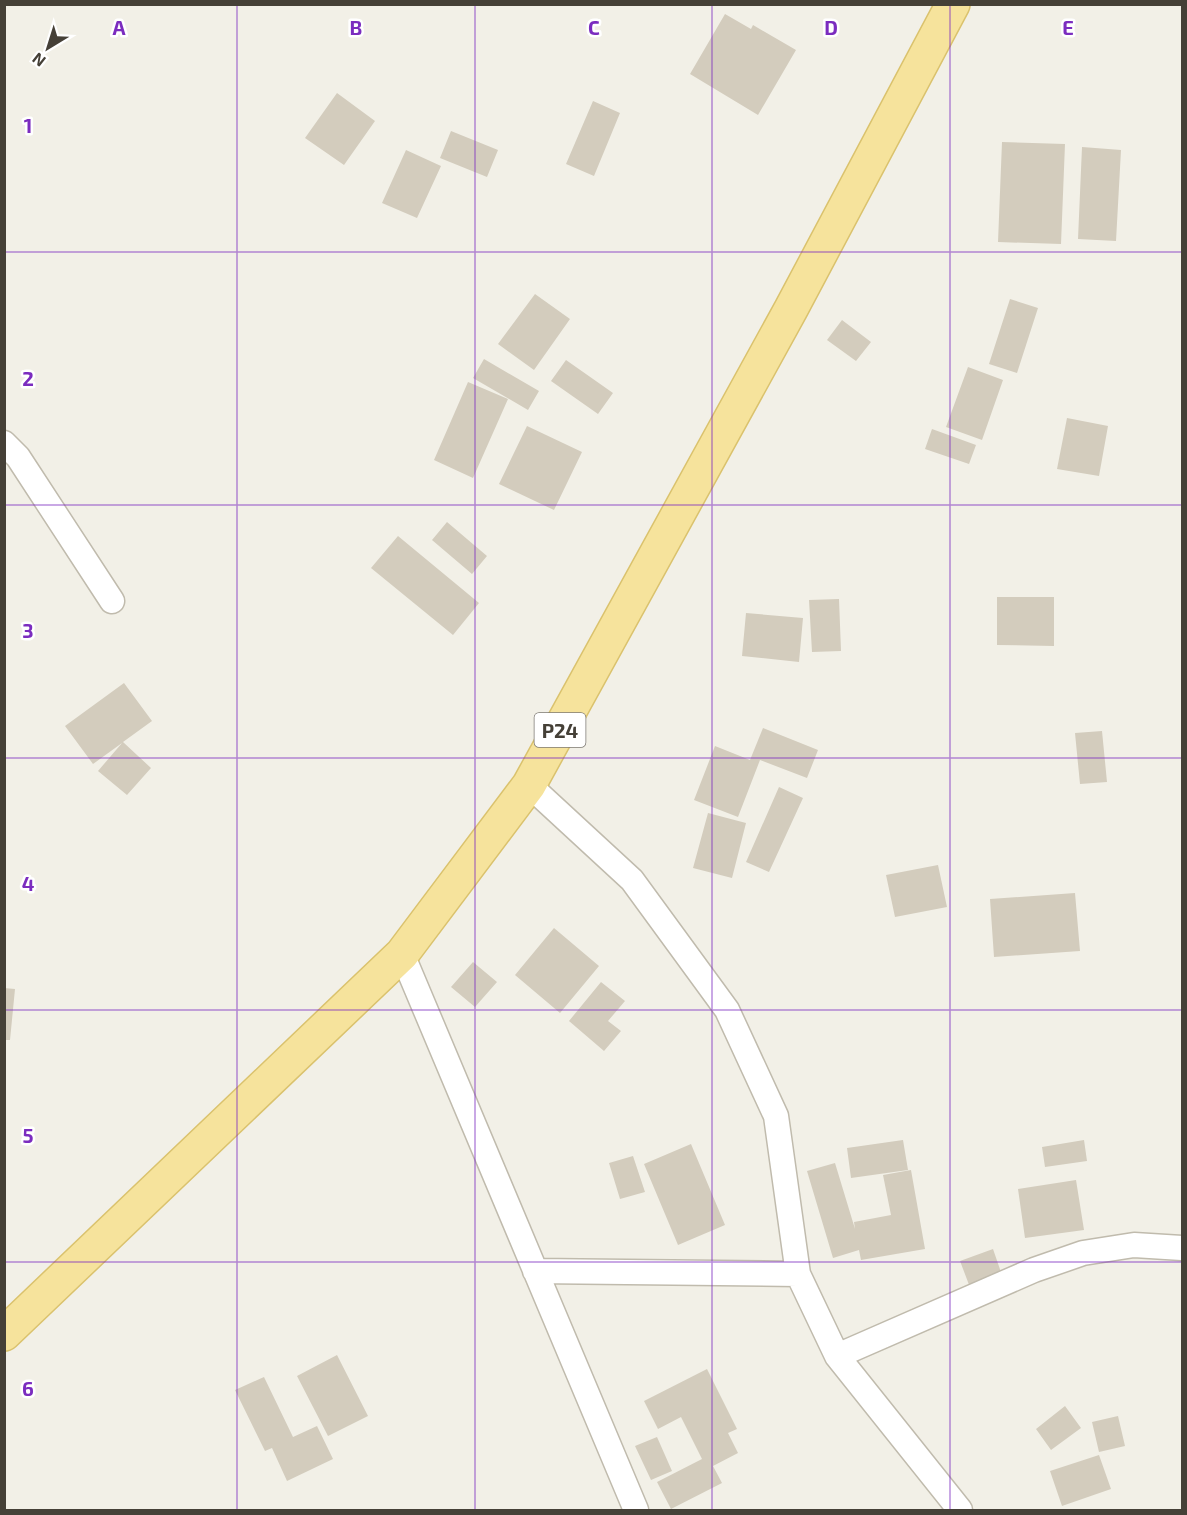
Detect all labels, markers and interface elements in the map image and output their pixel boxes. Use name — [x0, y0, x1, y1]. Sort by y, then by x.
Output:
text: A — [112, 15, 126, 39]
text: B — [350, 15, 362, 39]
text: C — [588, 15, 600, 39]
text: D — [824, 15, 838, 39]
text: E — [1062, 15, 1074, 39]
north arrow — [18, 18, 78, 78]
text: N — [28, 49, 49, 71]
text: 1 — [24, 113, 32, 137]
text: 2 — [22, 366, 34, 390]
text: 3 — [22, 618, 34, 642]
road number: P24 — [534, 713, 586, 747]
text: 4 — [22, 871, 35, 895]
text: 5 — [22, 1123, 34, 1147]
text: 6 — [22, 1376, 34, 1400]

